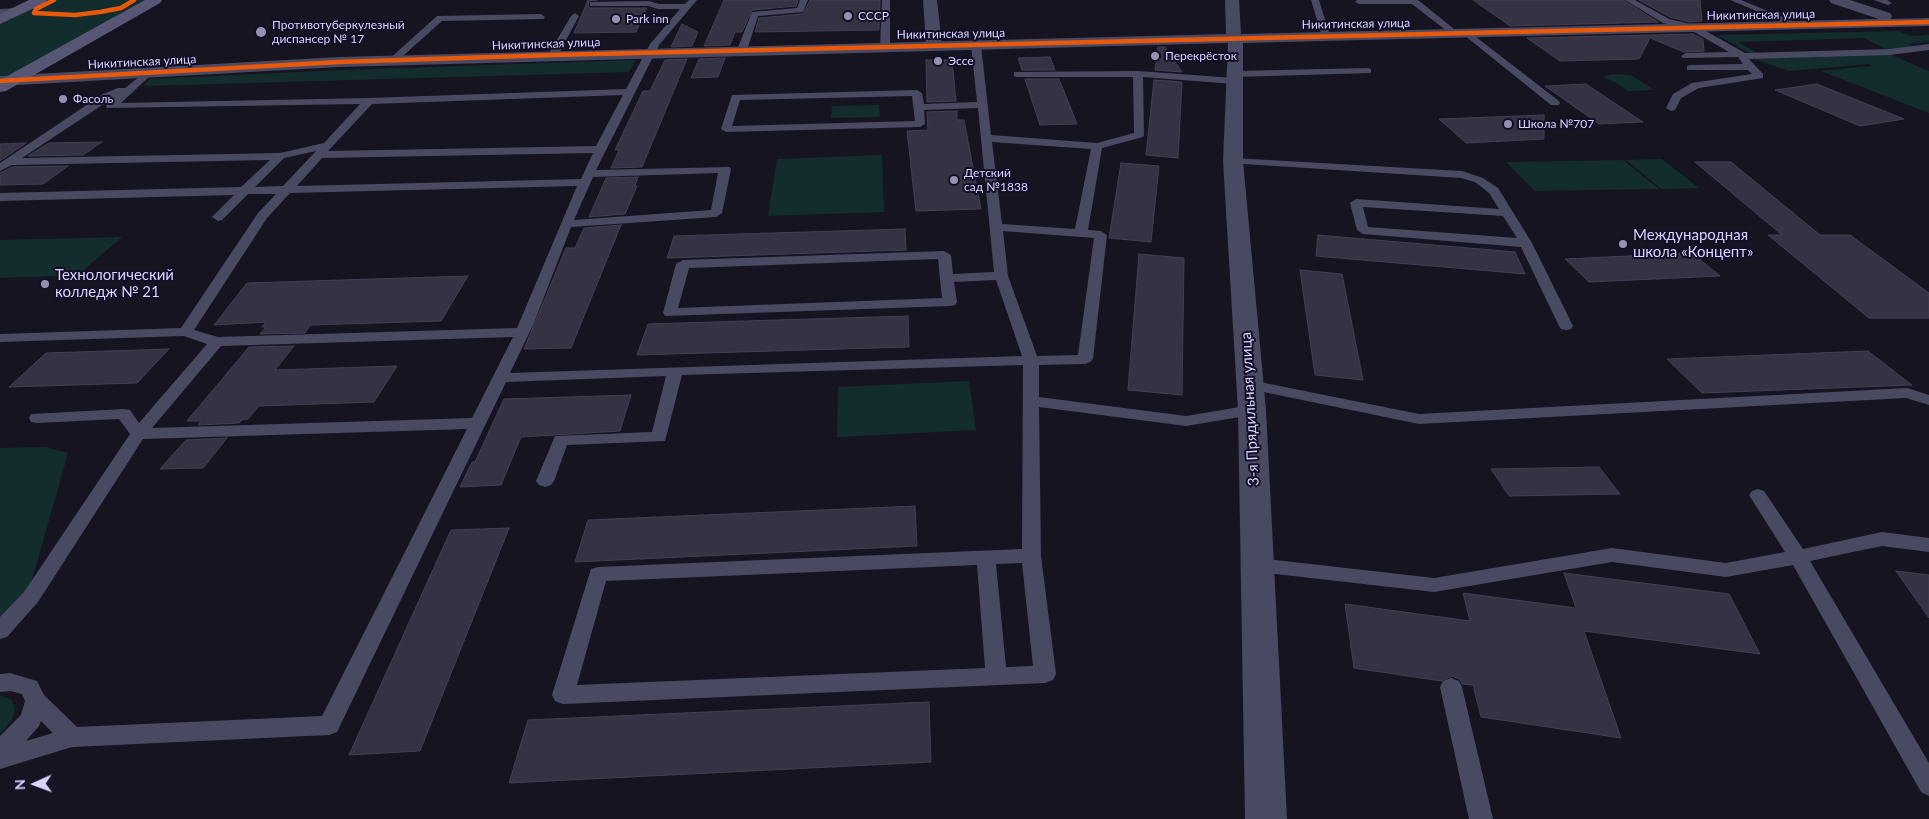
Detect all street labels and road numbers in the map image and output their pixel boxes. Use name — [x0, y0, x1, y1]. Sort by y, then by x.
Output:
street label: Никитинская улица — [1707, 7, 1815, 23]
street label: Никитинская улица — [1302, 16, 1410, 32]
street label: Никитинская улица — [897, 26, 1005, 42]
street label: Никитинская улица — [492, 35, 600, 53]
street label: Никитинская улица — [87, 52, 197, 72]
street label: 3-я Прядильная улица — [1237, 332, 1263, 486]

